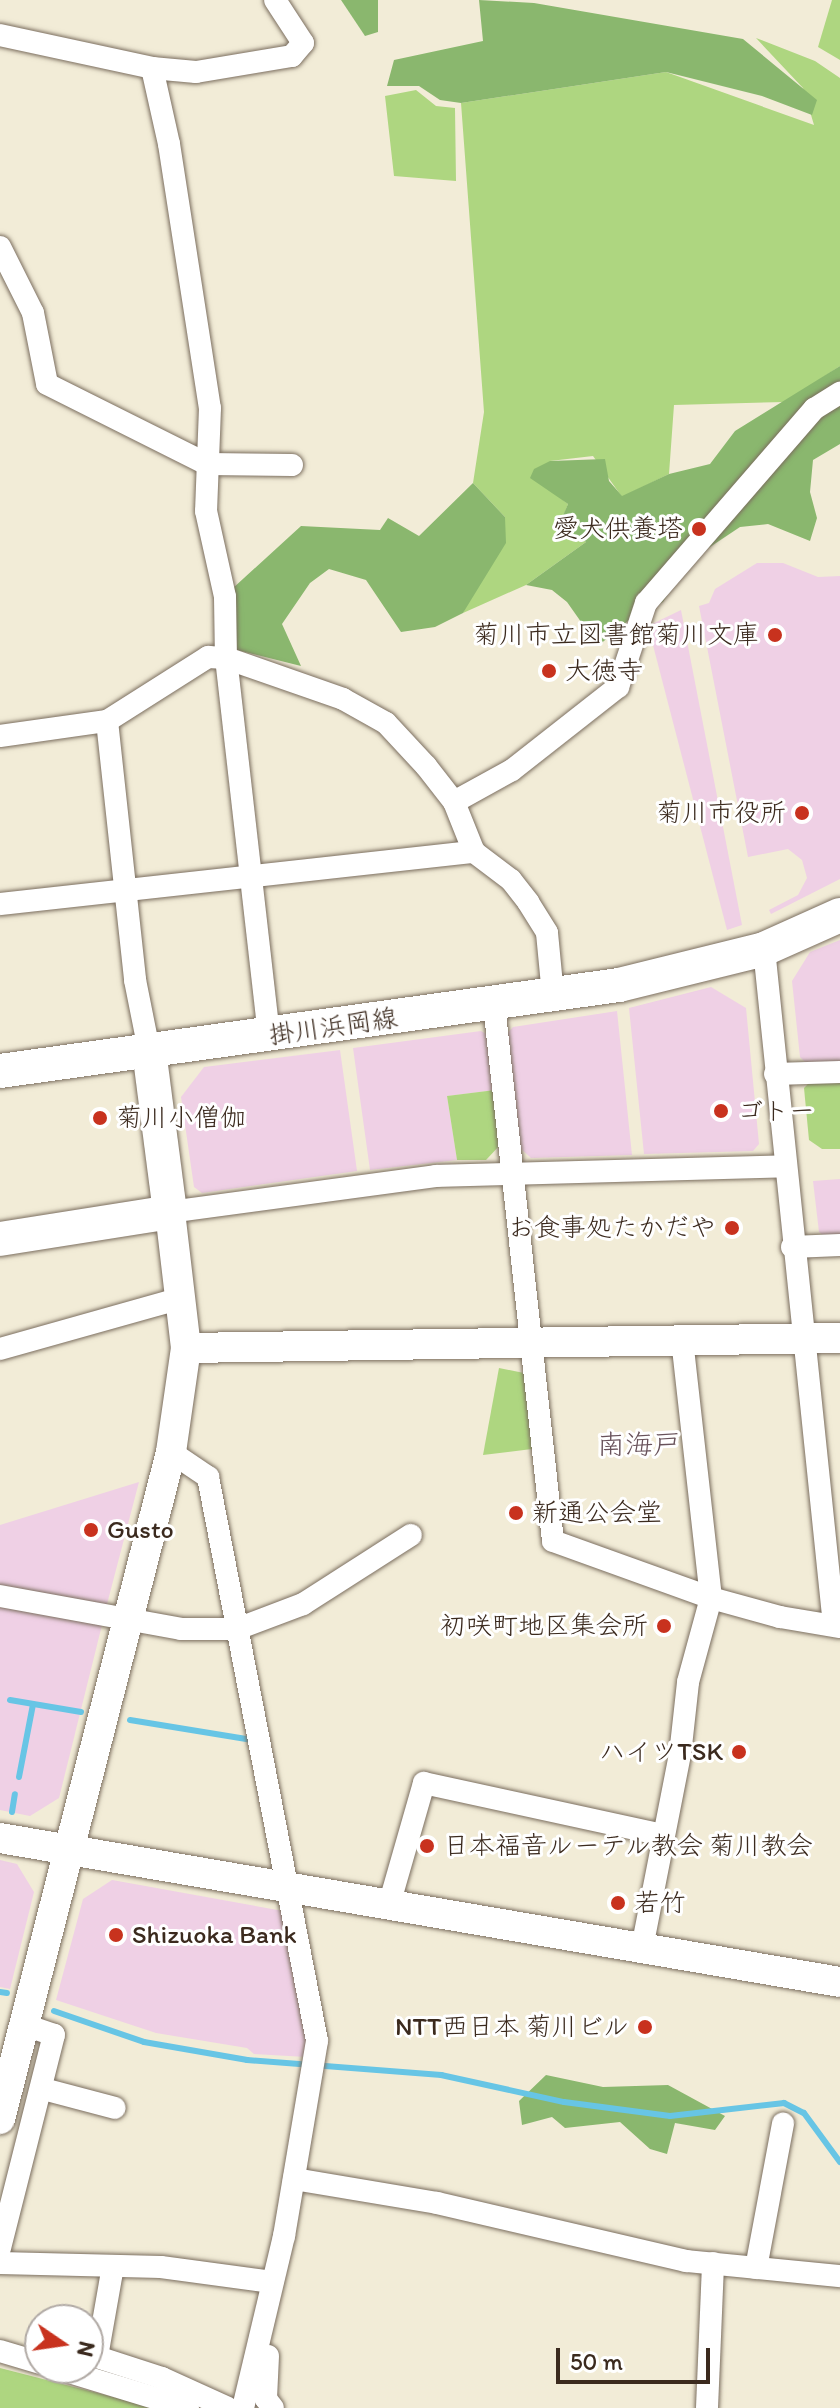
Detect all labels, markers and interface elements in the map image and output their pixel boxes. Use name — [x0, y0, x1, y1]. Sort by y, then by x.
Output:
place label: 愛犬供養塔 — [553, 513, 683, 545]
marker: 愛犬供養塔 — [690, 520, 708, 538]
place label: 菊川市立図書館菊川文庫 — [473, 619, 759, 651]
marker: 菊川市立図書館菊川文庫 — [766, 626, 784, 644]
place label: 大徳寺 — [565, 655, 643, 687]
marker: 大徳寺 — [540, 662, 558, 680]
place label: 菊川市役所 — [656, 797, 786, 829]
marker: 菊川市役所 — [793, 804, 811, 822]
street label: 掛川浜岡線 — [266, 1003, 400, 1051]
place label: ゴトー — [737, 1095, 815, 1127]
place label: 菊川小僧伽 — [116, 1102, 246, 1134]
marker: ゴトー — [712, 1102, 730, 1120]
marker: 菊川小僧伽 — [91, 1109, 109, 1127]
place label: お食事処たかだや — [508, 1212, 716, 1244]
marker: お食事処たかだや — [723, 1219, 741, 1237]
district label: 南海戸 — [597, 1427, 681, 1461]
place label: 新通公会堂 — [532, 1497, 662, 1529]
marker: 新通公会堂 — [507, 1504, 525, 1522]
place label: Gusto — [107, 1514, 174, 1546]
marker: Gusto — [82, 1521, 100, 1539]
place label: 初咲町地区集会所 — [440, 1610, 648, 1642]
marker: 初咲町地区集会所 — [655, 1617, 673, 1635]
place label: ハイツTSK — [599, 1736, 723, 1768]
marker: ハイツTSK — [730, 1743, 748, 1761]
place label: 日本福音ルーテル教会 菊川教会 — [443, 1830, 814, 1862]
marker: 日本福音ルーテル教会 菊川教会 — [418, 1837, 436, 1855]
place label: 若竹 — [634, 1887, 686, 1919]
marker: 若竹 — [609, 1894, 627, 1912]
place label: Shizuoka Bank — [132, 1919, 298, 1951]
marker: Shizuoka Bank — [107, 1926, 125, 1944]
place label: NTT西日本 菊川ビル — [394, 2011, 629, 2043]
marker: NTT西日本 菊川ビル — [636, 2018, 654, 2036]
north arrow — [24, 2304, 104, 2384]
scale bar — [560, 2332, 714, 2382]
text: N — [71, 2339, 101, 2359]
text: 50 m — [570, 2347, 623, 2376]

